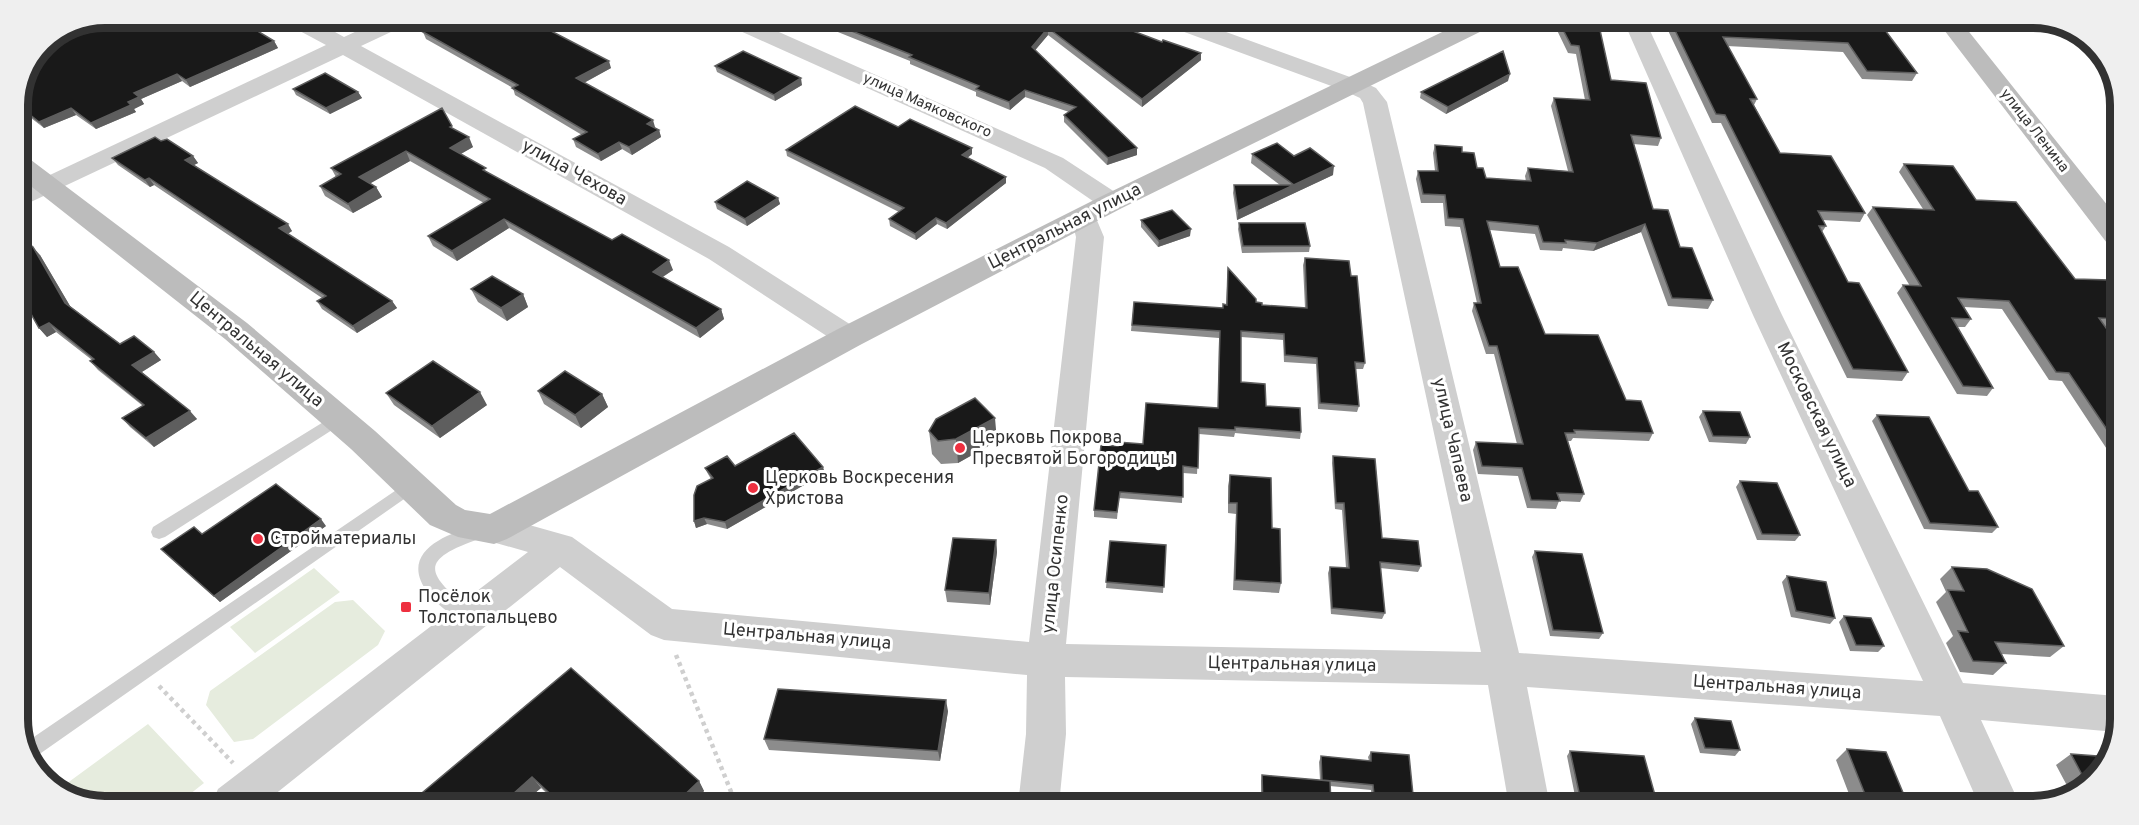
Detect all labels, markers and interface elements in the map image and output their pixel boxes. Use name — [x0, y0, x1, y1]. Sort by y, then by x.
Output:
street label: улица Маяковского — [860, 69, 994, 143]
street label: улица Ленина — [1995, 85, 2073, 177]
street label: улица Чехова — [517, 135, 631, 211]
street label: Центральная улица — [985, 178, 1145, 276]
street label: Центральная улица — [184, 287, 328, 413]
street label: Московская улица — [1771, 338, 1861, 492]
street label: улица Чапаева — [1427, 376, 1477, 504]
place label: Церковь Покрова Пресвятой Богородицы — [972, 427, 1175, 471]
marker: Церковь Покрова Пресвятой Богородицы — [953, 441, 967, 455]
place label: Церковь Воскресения Христова — [765, 467, 954, 511]
marker: Церковь Воскресения Христова — [746, 481, 760, 495]
street label: улица Осипенко — [1037, 493, 1075, 635]
place label: Стройматериалы — [270, 528, 416, 551]
marker: Стройматериалы — [251, 532, 265, 546]
place label: Посёлок Толстопальцево — [418, 586, 558, 630]
marker: Посёлок Толстопальцево — [399, 600, 413, 614]
street label: Центральная улица — [722, 618, 892, 656]
street label: Центральная улица — [1207, 652, 1377, 678]
street label: Центральная улица — [1692, 671, 1862, 705]

